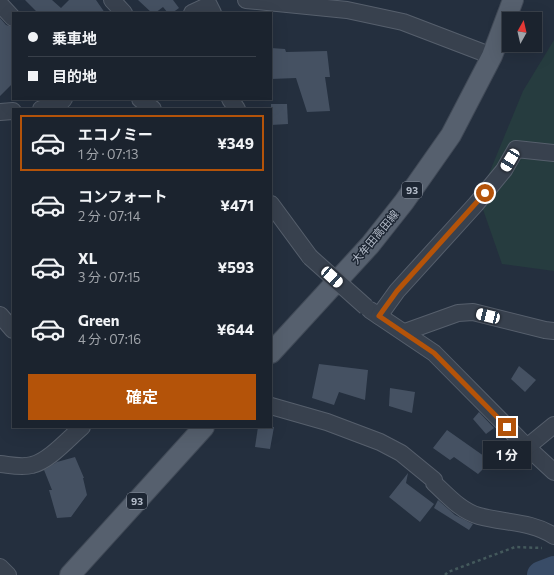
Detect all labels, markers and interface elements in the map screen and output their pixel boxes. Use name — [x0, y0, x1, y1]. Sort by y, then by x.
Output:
north arrow — [502, 12, 542, 52]
map controls — [502, 12, 542, 52]
text: 乗車地 — [52, 29, 97, 47]
text: 目的地 — [52, 67, 97, 85]
icon: car — [30, 125, 66, 161]
text: エコノミー — [78, 125, 153, 143]
text: ¥349 — [217, 134, 254, 152]
text: 1 分 · 07:13 — [78, 146, 138, 162]
car — [499, 147, 521, 173]
road number: 93 — [402, 182, 422, 198]
route start — [476, 184, 494, 202]
icon: car — [30, 187, 66, 223]
text: コンフォート — [78, 187, 168, 205]
text: ¥471 — [220, 196, 254, 214]
street label: 大牟田高田線 — [348, 207, 401, 266]
text: 2 分 · 07:14 — [78, 208, 140, 224]
icon: car — [30, 249, 66, 285]
text: XL — [78, 249, 97, 267]
text: ¥593 — [218, 258, 254, 276]
car — [319, 265, 345, 289]
text: 3 分 · 07:15 — [78, 269, 140, 285]
car — [475, 307, 501, 325]
icon: car — [30, 311, 66, 347]
text: Green — [78, 311, 119, 329]
text: ¥644 — [217, 320, 254, 338]
text: 4 分 · 07:16 — [78, 331, 141, 347]
button: 確定 — [28, 374, 256, 420]
route end — [498, 418, 516, 436]
callout: 1 分 — [483, 441, 531, 469]
text: 1 分 — [496, 447, 518, 463]
road number: 93 — [127, 493, 147, 509]

